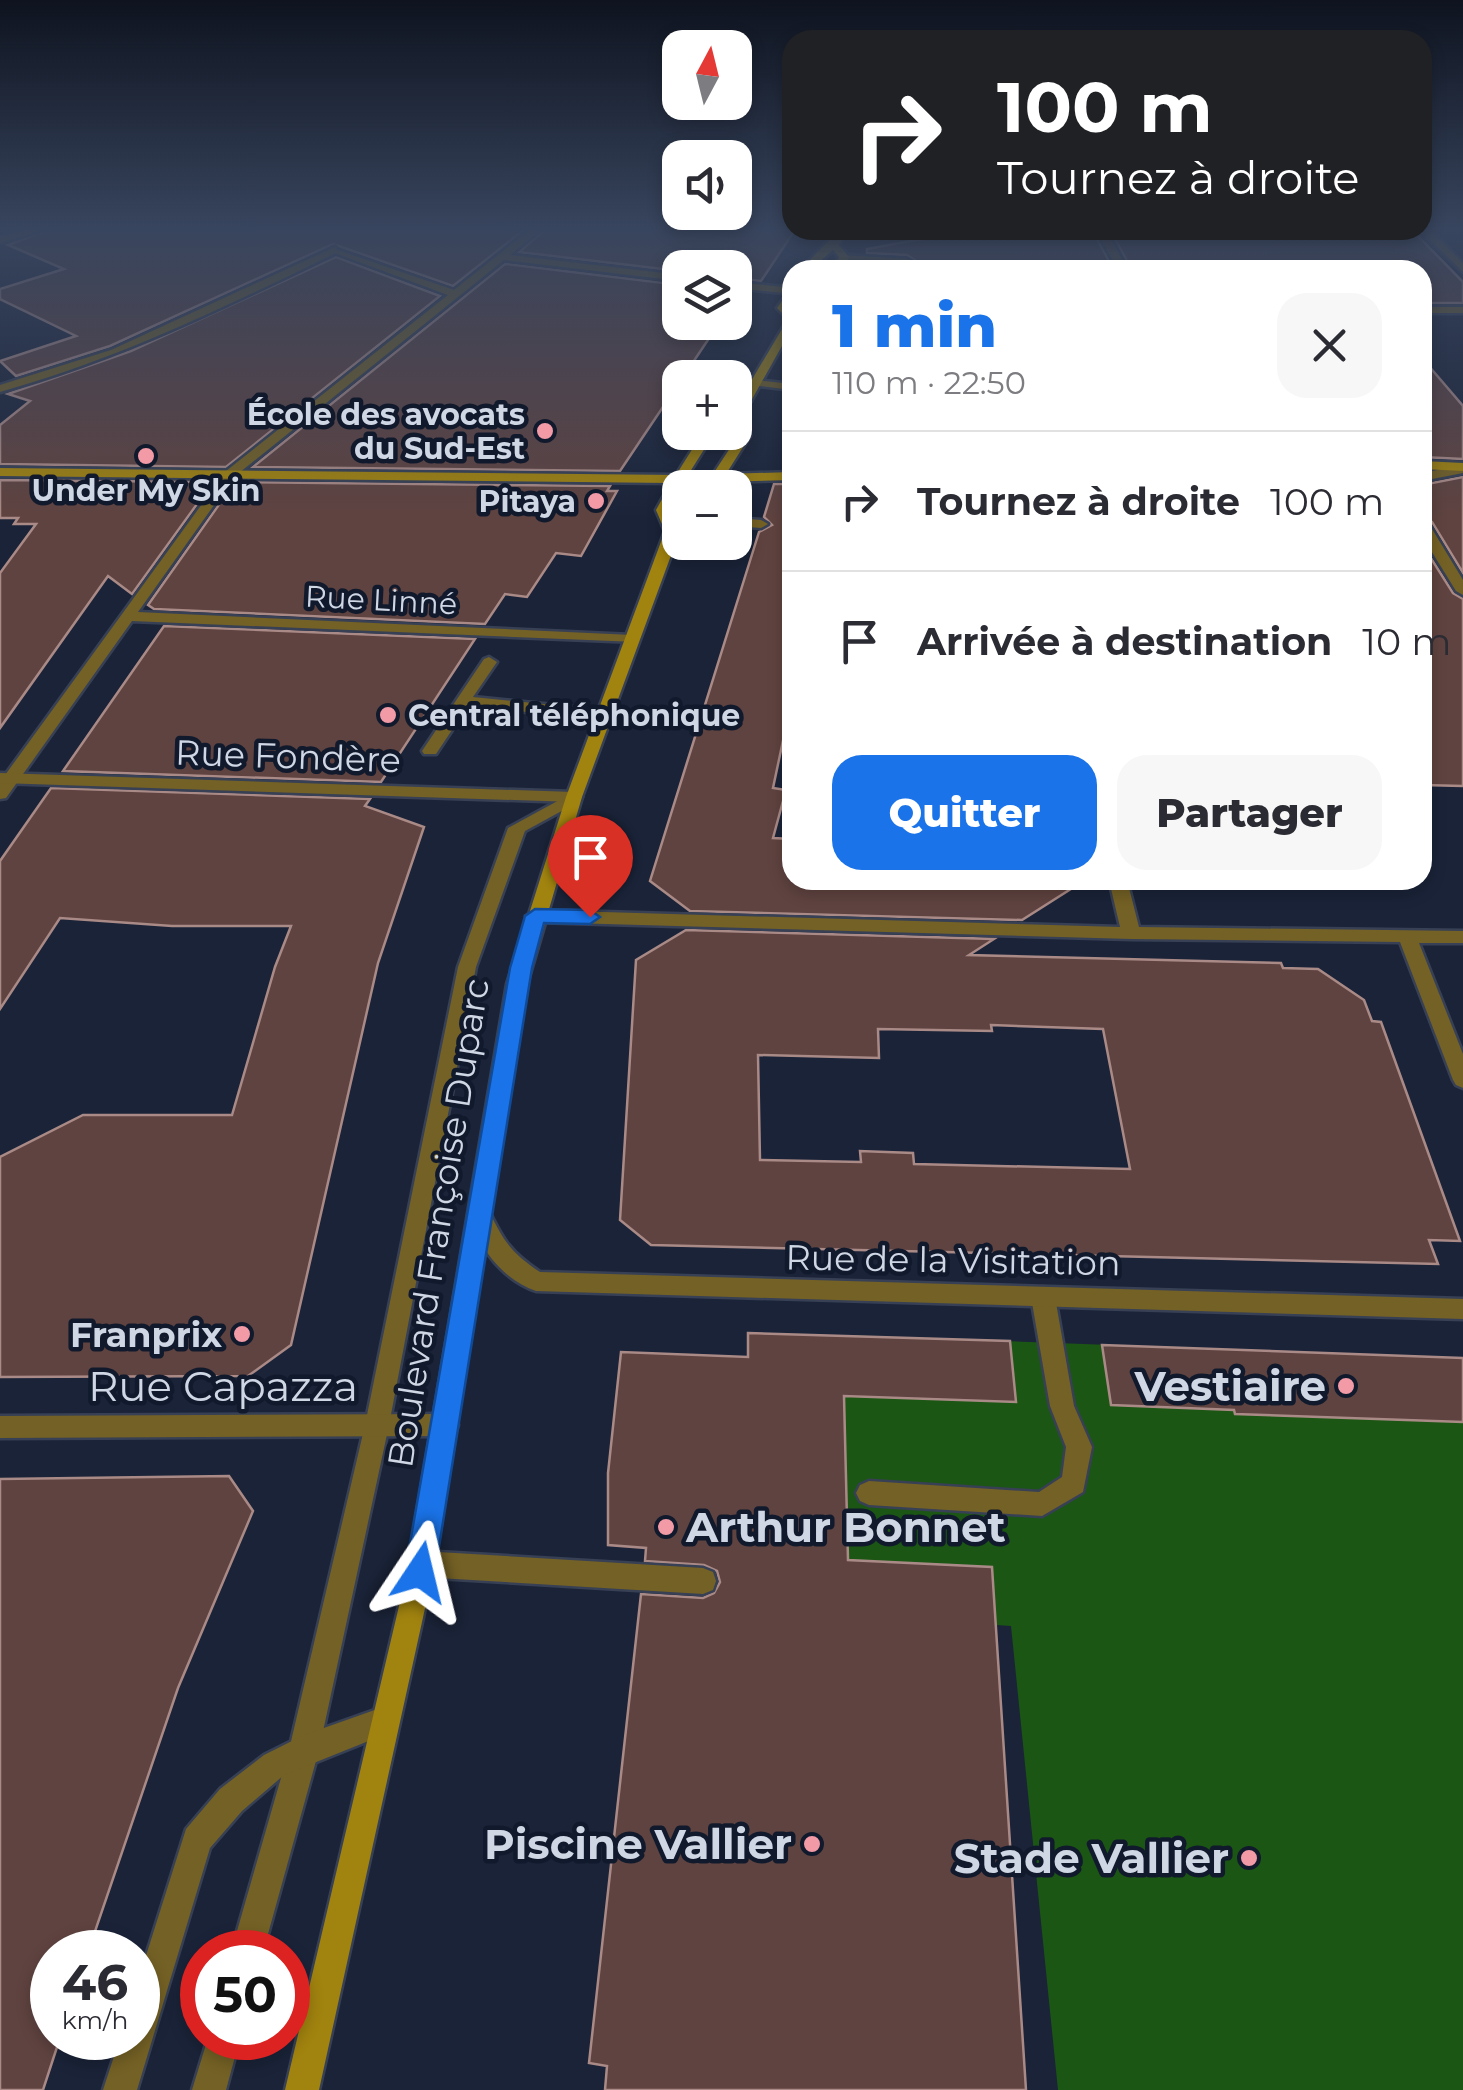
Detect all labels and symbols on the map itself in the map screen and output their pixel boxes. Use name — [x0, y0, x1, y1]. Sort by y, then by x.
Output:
north arrow — [662, 30, 752, 120]
place label: École des avocats du Sud-Est — [247, 396, 525, 467]
marker: École des avocats du Sud-Est — [534, 420, 556, 442]
marker: Under My Skin — [135, 445, 157, 467]
place label: Under My Skin — [31, 472, 261, 509]
place label: Pitaya — [478, 483, 576, 520]
marker: Pitaya — [585, 490, 607, 512]
street label: Rue Linné — [304, 578, 458, 622]
place label: Central téléphonique — [408, 697, 740, 734]
marker: Central téléphonique — [377, 704, 399, 726]
street label: Rue Fondère — [174, 731, 402, 781]
pin — [548, 815, 633, 918]
street label: Boulevard Françoise Duparc — [378, 976, 498, 1470]
street label: Rue de la Visitation — [785, 1236, 1121, 1284]
place label: Franprix — [70, 1313, 222, 1356]
marker: Franprix — [231, 1323, 253, 1345]
street label: Rue Capazza — [88, 1360, 358, 1412]
place label: Vestiaire — [1133, 1360, 1326, 1412]
marker: Vestiaire — [1335, 1375, 1357, 1397]
place label: Arthur Bonnet — [685, 1501, 1006, 1553]
marker: Arthur Bonnet — [655, 1516, 677, 1538]
position arrow — [368, 1520, 472, 1624]
place label: Piscine Vallier — [484, 1818, 792, 1870]
place label: Stade Vallier — [954, 1832, 1229, 1884]
marker: Piscine Vallier — [801, 1833, 823, 1855]
marker: Stade Vallier — [1238, 1847, 1260, 1869]
speed limit sign: 50 — [180, 1930, 310, 2060]

